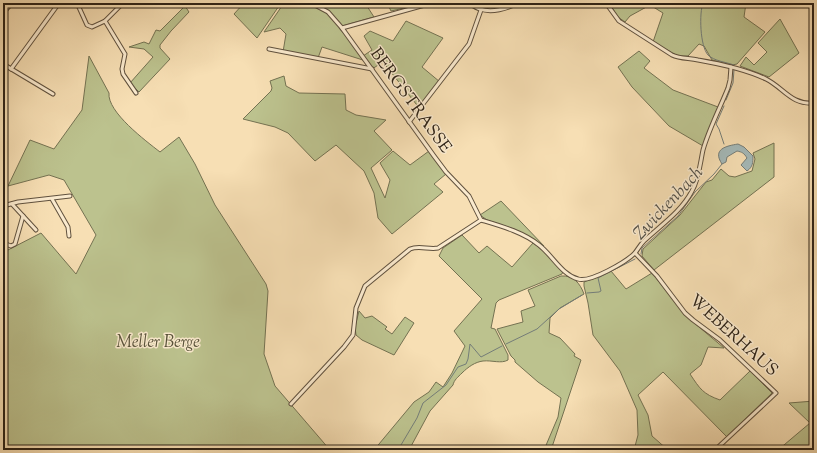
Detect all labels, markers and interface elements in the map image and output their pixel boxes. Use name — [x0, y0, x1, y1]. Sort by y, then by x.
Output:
street label: BERGSTRASSE — [364, 43, 456, 159]
water label: Zwickenbach — [628, 161, 710, 247]
street label: WEBERHAUS — [683, 289, 783, 383]
park label: Meller Berge — [116, 331, 200, 355]

